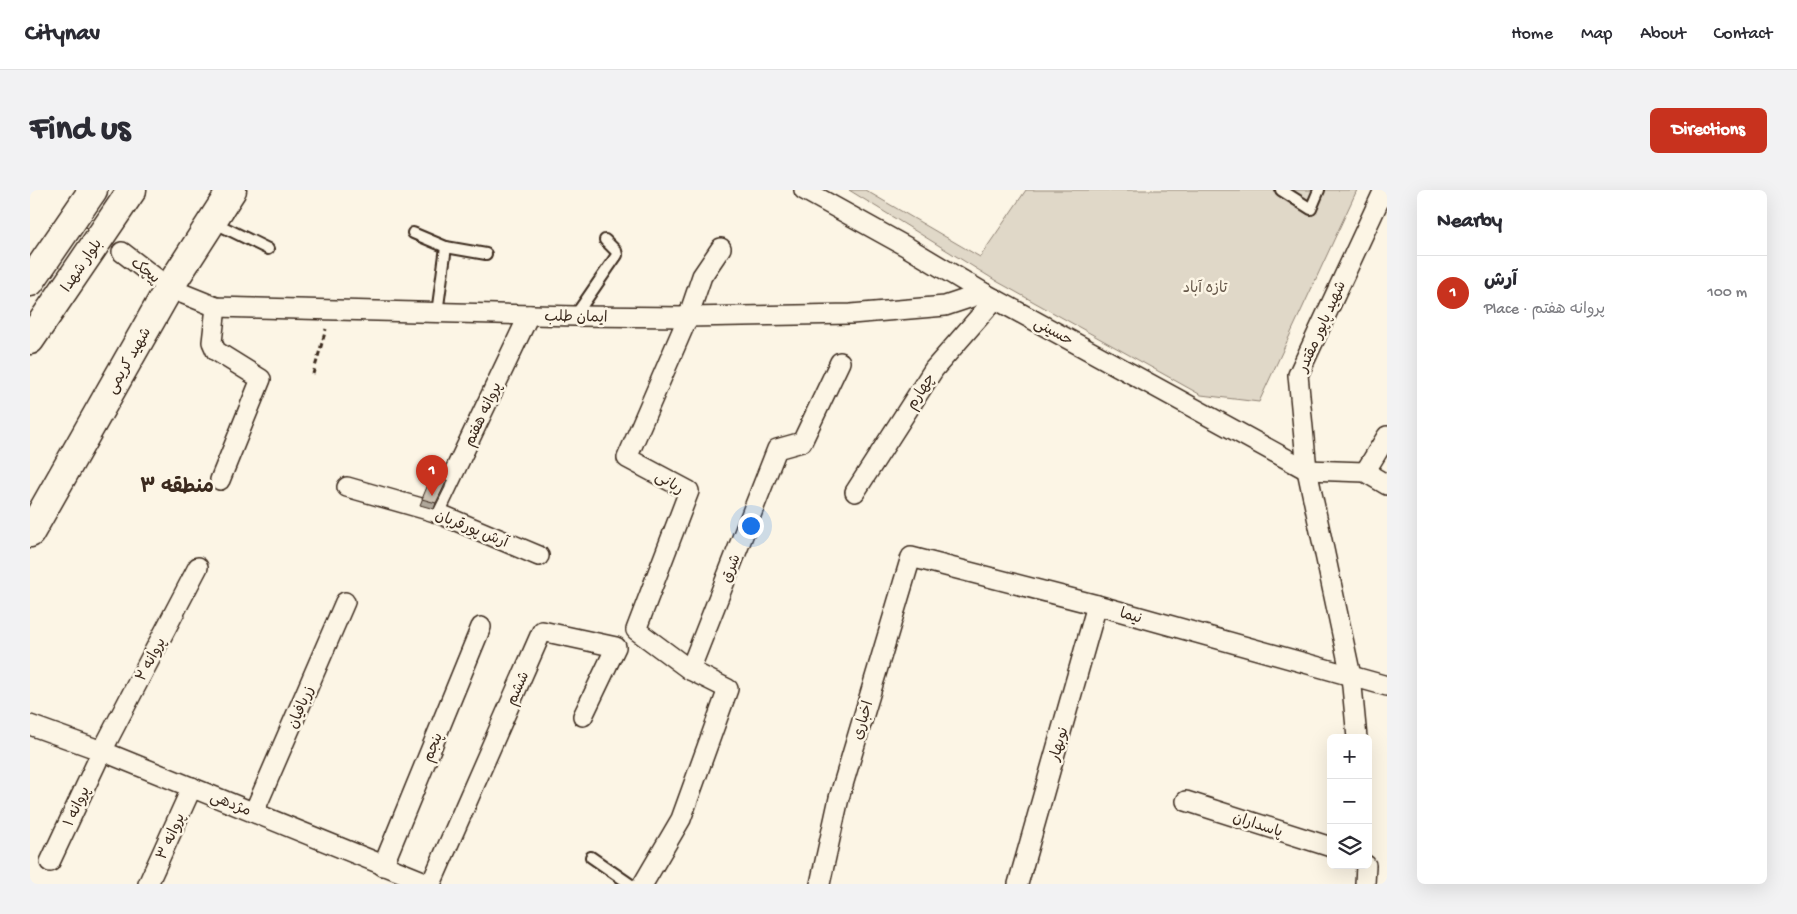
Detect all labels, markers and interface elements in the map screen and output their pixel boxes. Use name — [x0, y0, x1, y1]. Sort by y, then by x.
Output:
text: Citynav — [25, 20, 100, 49]
text: Home — [1511, 24, 1553, 45]
text: Map — [1581, 24, 1612, 45]
text: About — [1640, 24, 1686, 45]
text: Contact — [1714, 24, 1772, 45]
button: Directions — [1650, 108, 1767, 153]
text: Find us — [30, 110, 130, 151]
text: Nearby — [1437, 210, 1502, 235]
street label: بلوار شهدا — [58, 236, 107, 296]
street label: پیچک — [127, 255, 163, 289]
text: آرش — [1484, 270, 1517, 293]
street label: شهید پاپور مقتدر — [1294, 278, 1351, 376]
park label: تازه آباد — [1183, 279, 1228, 298]
text: 1 — [1450, 284, 1456, 303]
text: 100 m — [1707, 284, 1747, 303]
text: Place · پروانه هفتم — [1484, 301, 1605, 320]
street label: ایمان طلب — [544, 308, 608, 328]
street label: حسینی — [1030, 315, 1076, 351]
street label: شهید کریمی — [104, 325, 156, 397]
street label: چهارم — [903, 371, 940, 414]
street label: پروانه هفتم — [461, 380, 507, 450]
pin: 1 — [416, 455, 448, 496]
street label: ربانی — [651, 468, 686, 499]
district label: منطقه ۳ — [140, 476, 214, 500]
street label: آرش پورقربان — [432, 506, 512, 553]
your location — [738, 513, 764, 539]
street label: شرق — [718, 552, 746, 585]
street label: نیما — [1117, 605, 1144, 629]
street label: پروانه ۲ — [133, 635, 171, 685]
street label: ششم — [503, 669, 535, 709]
street label: زربافیان — [285, 684, 319, 732]
street label: اخباری — [850, 699, 878, 742]
street label: نوبهار — [1046, 725, 1073, 765]
street label: پنجم — [420, 730, 449, 765]
map controls — [1327, 734, 1372, 869]
button: + — [1327, 734, 1372, 779]
button: − — [1327, 779, 1372, 824]
street label: پروانه ۱ — [61, 784, 95, 830]
street label: مژدهی — [207, 789, 253, 821]
street label: پاسداران — [1230, 809, 1285, 842]
street label: پروانه ۳ — [154, 811, 190, 863]
button: layers — [1327, 824, 1372, 869]

